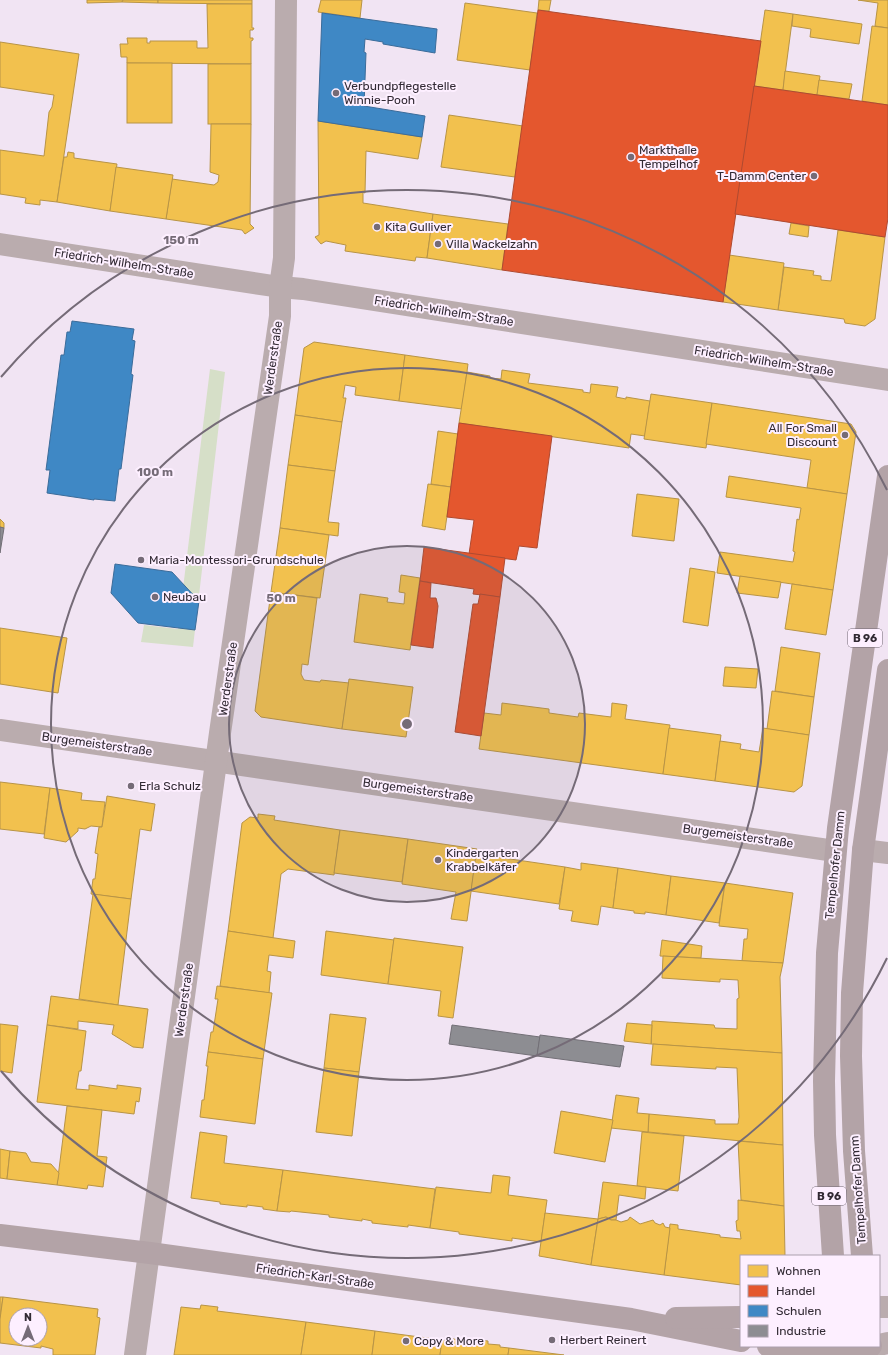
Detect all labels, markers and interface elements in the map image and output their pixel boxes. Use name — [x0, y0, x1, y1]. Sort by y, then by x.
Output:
place label: Verbundpflegestelle Winnie-Pooh — [344, 79, 457, 107]
marker: Verbundpflegestelle Winnie-Pooh — [331, 88, 341, 98]
place label: Markthalle Tempelhof — [639, 143, 698, 171]
marker: Markthalle Tempelhof — [626, 152, 636, 162]
place label: T-Damm Center — [717, 169, 806, 183]
marker: T-Damm Center — [809, 171, 819, 181]
place label: Kita Gulliver — [385, 220, 452, 234]
marker: Kita Gulliver — [372, 222, 382, 232]
text: 150 m — [163, 233, 199, 247]
place label: Villa Wackelzahn — [446, 237, 537, 251]
marker: Villa Wackelzahn — [433, 239, 443, 249]
street label: Friedrich-Wilhelm-Straße — [53, 245, 195, 281]
street label: Friedrich-Wilhelm-Straße — [373, 293, 515, 329]
street label: Werderstraße — [261, 320, 285, 396]
street label: Friedrich-Wilhelm-Straße — [693, 343, 835, 379]
place label: All For Small Discount — [769, 421, 837, 449]
marker: All For Small Discount — [840, 430, 850, 440]
text: 100 m — [137, 465, 173, 479]
place label: Maria-Montessori-Grundschule — [149, 553, 324, 567]
marker: Maria-Montessori-Grundschule — [136, 555, 146, 565]
place label: Neubau — [163, 590, 206, 604]
text: 50 m — [266, 591, 296, 605]
marker: Neubau — [150, 592, 160, 602]
road number: B 96 — [848, 629, 882, 647]
street label: Werderstraße — [216, 641, 240, 717]
centre of rings — [400, 717, 414, 731]
street label: Burgemeisterstraße — [41, 729, 154, 759]
street label: Burgemeisterstraße — [362, 775, 475, 805]
place label: Erla Schulz — [139, 779, 201, 793]
marker: Erla Schulz — [126, 781, 136, 791]
street label: Tempelhofer Damm — [822, 810, 848, 920]
street label: Burgemeisterstraße — [682, 821, 795, 851]
place label: Kindergarten Krabbelkäfer — [446, 846, 519, 874]
marker: Kindergarten Krabbelkäfer — [433, 855, 443, 865]
street label: Werderstraße — [172, 962, 196, 1038]
street label: Tempelhofer Damm — [847, 1135, 869, 1245]
road number: B 96 — [812, 1187, 846, 1205]
legend — [740, 1255, 880, 1347]
street label: Friedrich-Karl-Straße — [255, 1261, 375, 1291]
text: Wohnen — [776, 1264, 821, 1278]
text: Handel — [776, 1284, 815, 1298]
text: Schulen — [776, 1304, 822, 1318]
north arrow — [8, 1307, 48, 1347]
text: N — [24, 1311, 32, 1324]
text: Industrie — [776, 1324, 826, 1338]
place label: Herbert Reinert — [560, 1333, 647, 1347]
place label: Copy & More — [414, 1334, 484, 1348]
marker: Herbert Reinert — [547, 1335, 557, 1345]
marker: Copy & More — [401, 1336, 411, 1346]

